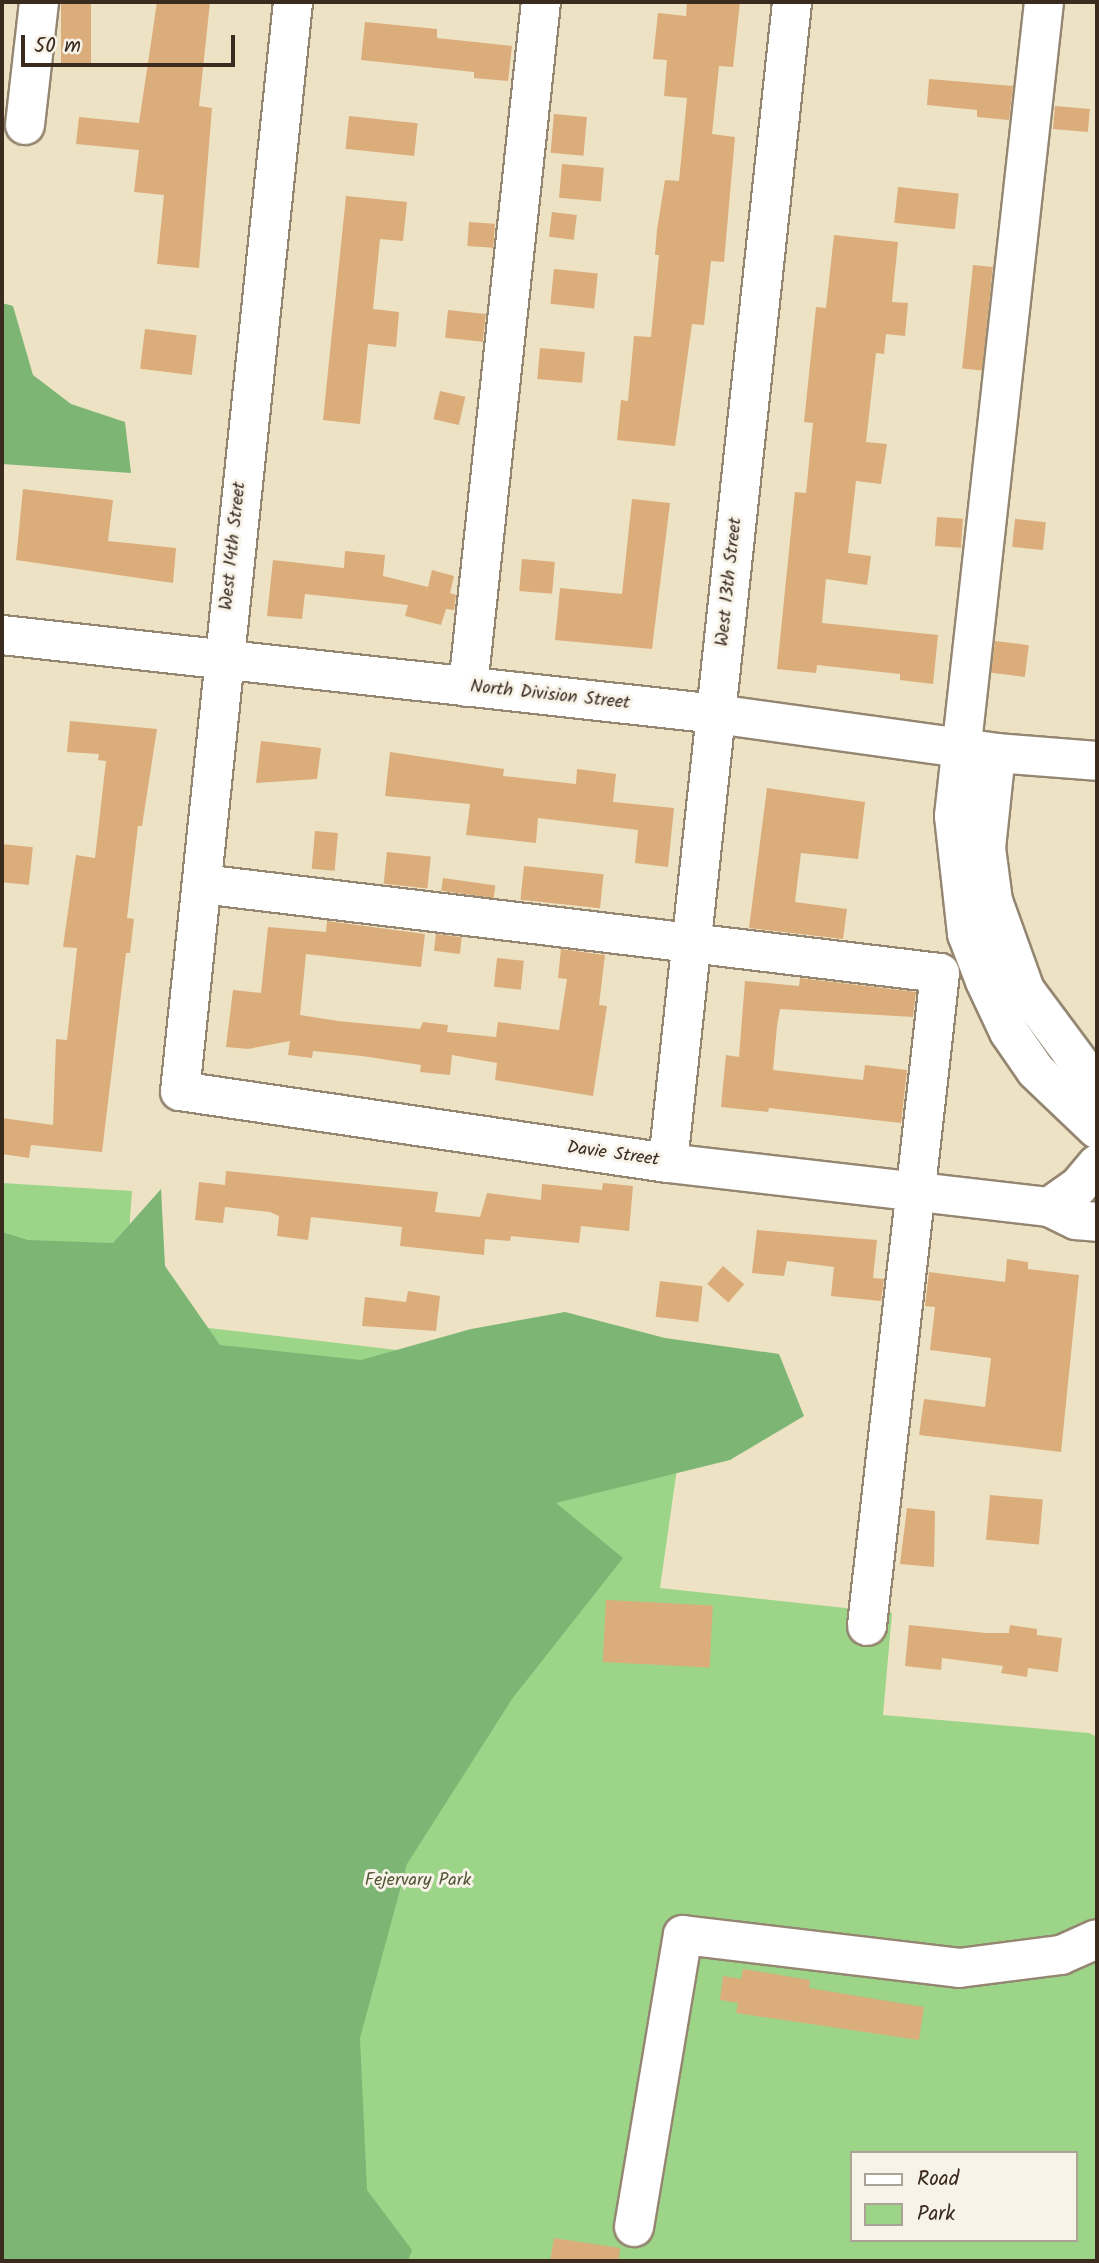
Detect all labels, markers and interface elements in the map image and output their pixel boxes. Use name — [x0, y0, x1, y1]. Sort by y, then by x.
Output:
scale bar — [24, 21, 238, 65]
text: 50 m — [34, 30, 81, 63]
street label: West 14th Street — [217, 481, 251, 611]
street label: West 13th Street — [712, 517, 748, 647]
street label: North Division Street — [469, 677, 631, 715]
street label: Davie Street — [566, 1138, 660, 1172]
park label: Fejervary Park — [365, 1870, 471, 1892]
legend — [850, 2151, 1078, 2242]
text: Road — [917, 2163, 959, 2196]
text: Park — [917, 2198, 955, 2231]

